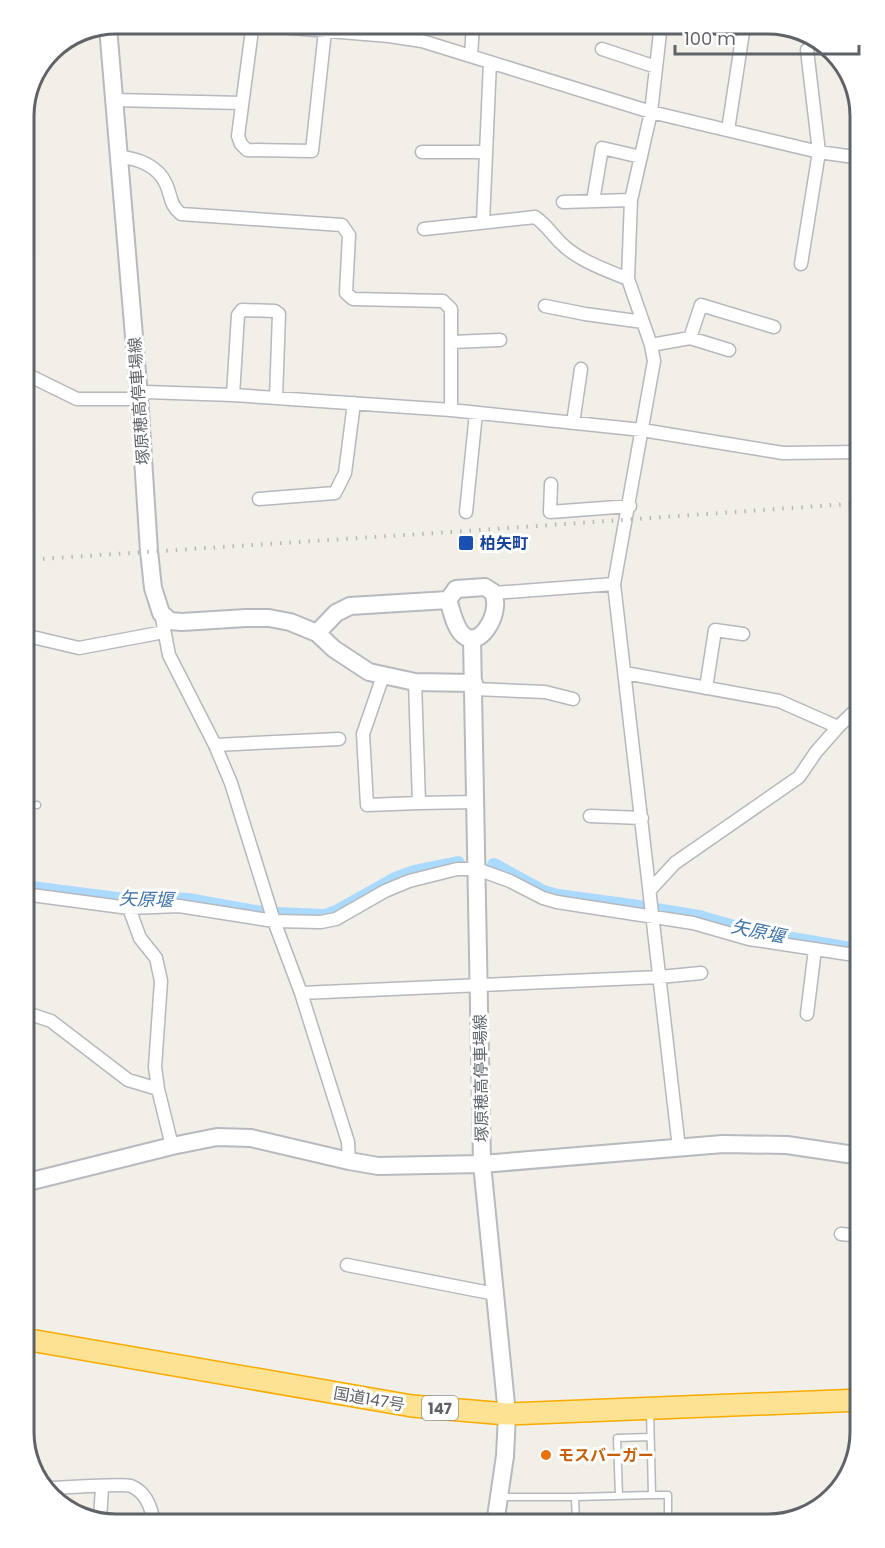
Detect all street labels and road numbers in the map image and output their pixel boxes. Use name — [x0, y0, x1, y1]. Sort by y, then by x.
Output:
street label: 塚原穂高停車場線 — [123, 336, 155, 466]
street label: 塚原穂高停車場線 — [468, 1014, 494, 1142]
street label: 国道147号 — [332, 1381, 406, 1417]
road number: 147 — [422, 1396, 458, 1420]

